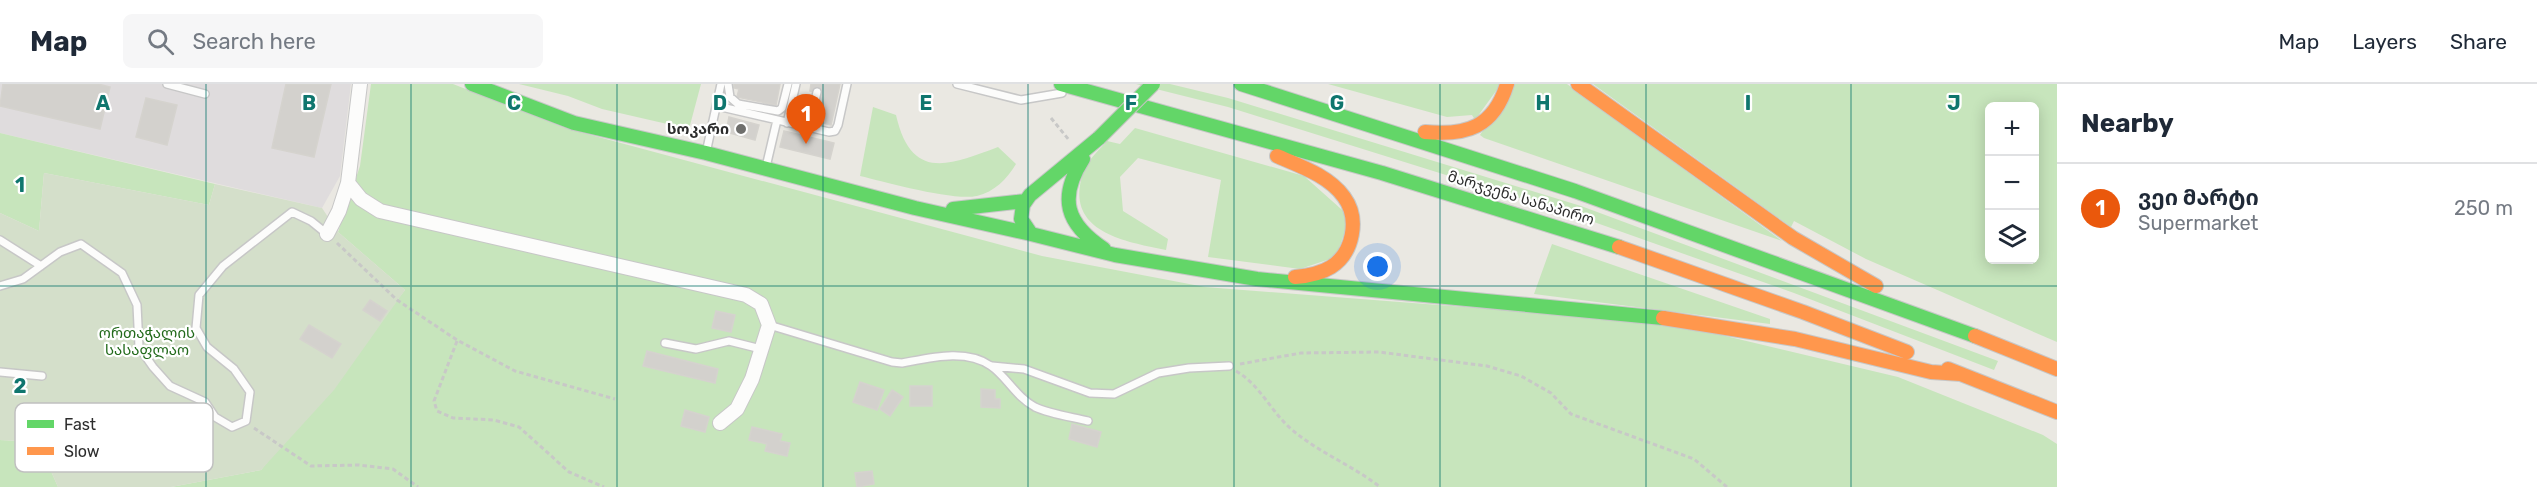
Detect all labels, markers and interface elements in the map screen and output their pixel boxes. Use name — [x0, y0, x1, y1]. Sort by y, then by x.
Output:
search box — [123, 14, 543, 68]
text: Map — [30, 25, 87, 58]
icon: search — [144, 25, 177, 58]
text: Search here — [192, 28, 316, 55]
text: Map — [2278, 29, 2319, 54]
text: Layers — [2352, 29, 2417, 54]
text: Share — [2450, 29, 2507, 54]
text: A — [96, 91, 111, 115]
text: B — [302, 91, 316, 115]
text: C — [507, 91, 521, 115]
text: D — [713, 91, 727, 115]
text: E — [920, 91, 932, 115]
text: F — [1125, 91, 1137, 115]
text: G — [1330, 91, 1344, 115]
text: H — [1536, 91, 1550, 115]
text: I — [1745, 91, 1751, 115]
text: J — [1947, 91, 1961, 115]
pin: 1 — [786, 94, 826, 144]
map controls — [1985, 102, 2039, 264]
button: + — [1985, 102, 2039, 156]
text: Nearby — [2081, 108, 2174, 139]
place label: სოკარი — [667, 120, 729, 138]
marker: სოკარი — [734, 122, 748, 136]
button: − — [1985, 156, 2039, 210]
street label: მარჯვენა სანაპირო — [1446, 167, 1596, 229]
text: 1 — [15, 173, 25, 197]
text: ვეი მარტი — [2138, 184, 2259, 211]
text: 1 — [2096, 196, 2105, 220]
text: 250 m — [2454, 196, 2513, 220]
button: layers — [1985, 210, 2039, 264]
text: Supermarket — [2138, 211, 2258, 235]
your location — [1363, 252, 1392, 281]
park label: ორთაჭალის სასაფლაო — [99, 324, 195, 359]
text: 2 — [14, 374, 27, 398]
legend — [15, 403, 213, 472]
text: Fast — [64, 415, 96, 434]
text: Slow — [64, 442, 100, 461]

